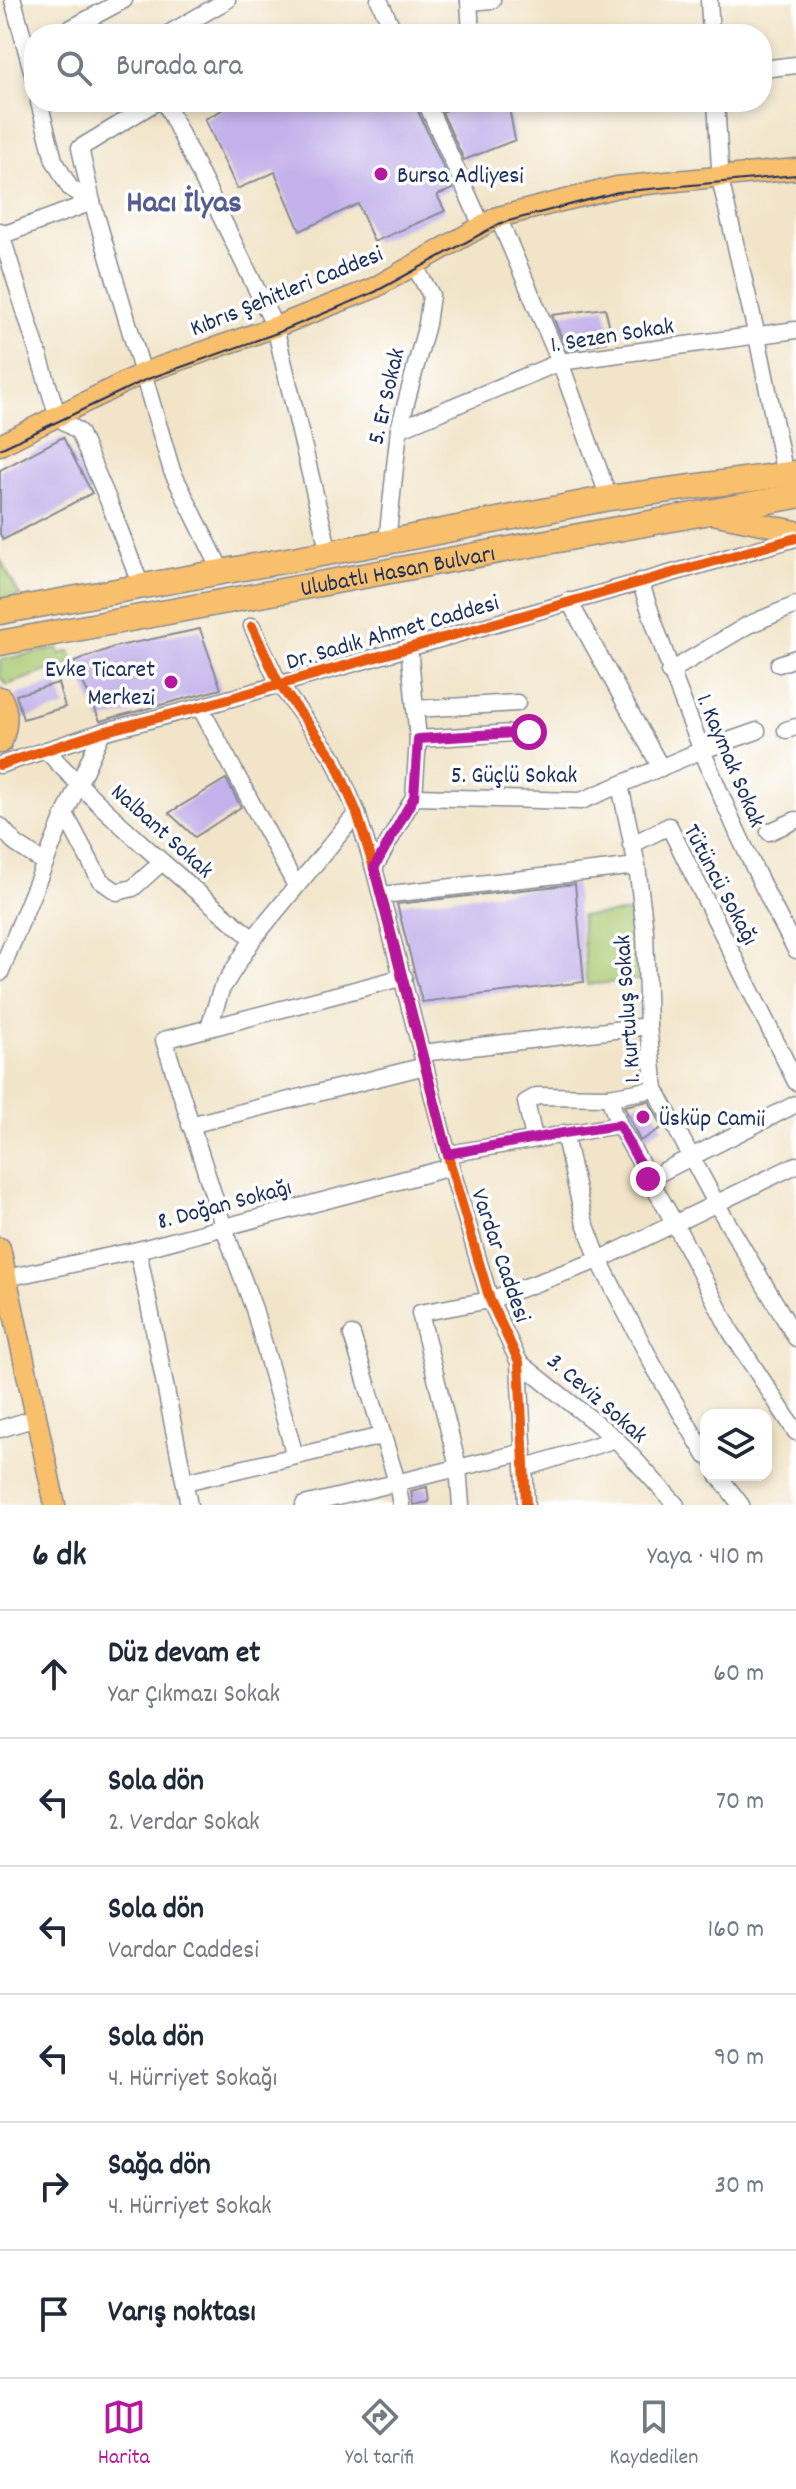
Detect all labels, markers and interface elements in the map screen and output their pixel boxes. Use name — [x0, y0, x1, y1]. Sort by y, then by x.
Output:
search box — [24, 24, 772, 112]
icon: search — [52, 46, 96, 90]
text: Burada ara — [116, 47, 243, 90]
place label: Bursa Adliyesi — [397, 160, 524, 194]
marker: Bursa Adliyesi — [372, 165, 390, 183]
district label: Hacı İlyas — [126, 182, 242, 228]
street label: Kıbrıs Şehitleri Caddesi — [186, 239, 389, 347]
street label: 1. Sezen Sokak — [548, 310, 677, 363]
street label: 5. Er Sokak — [360, 345, 416, 448]
street label: Ulubatlı Hasan Bulvarı — [298, 538, 498, 607]
street label: Dr. Sadık Ahmet Caddesi — [282, 587, 503, 681]
place label: Evke Ticaret Merkezi — [45, 654, 155, 716]
marker: Evke Ticaret Merkezi — [162, 673, 180, 691]
street label: 1. Kaymak Sokak — [686, 689, 773, 833]
route start — [511, 714, 547, 750]
street label: 5. Güçlü Sokak — [451, 760, 577, 794]
street label: Nalbant Sokak — [102, 777, 220, 888]
street label: Tütüncü Sokağı — [673, 819, 766, 952]
street label: 1. Kurtuluş Sokak — [607, 934, 651, 1084]
place label: Üsküp Camii — [659, 1103, 765, 1137]
marker: Üsküp Camii — [634, 1108, 652, 1126]
route end — [630, 1161, 666, 1197]
street label: 8. Doğan Sokağı — [154, 1172, 296, 1240]
street label: Vardar Caddesi — [460, 1185, 538, 1327]
street label: 3. Ceviz Sokak — [538, 1346, 654, 1453]
map controls — [700, 1409, 772, 1481]
button: layers — [700, 1409, 772, 1481]
text: 6 dk — [32, 1533, 86, 1582]
text: Yaya · 410 m — [647, 1539, 764, 1576]
text: Düz devam et — [108, 1634, 260, 1677]
icon: ahead — [32, 1652, 76, 1696]
text: 60 m — [713, 1656, 764, 1693]
text: Yar Çıkmazı Sokak — [108, 1677, 280, 1714]
text: Sola dön — [108, 1762, 204, 1805]
icon: left — [32, 1780, 76, 1824]
text: 70 m — [716, 1784, 764, 1821]
text: 2. Verdar Sokak — [108, 1805, 260, 1842]
text: Sola dön — [108, 1890, 204, 1933]
icon: left — [32, 1908, 76, 1952]
text: 160 m — [708, 1912, 764, 1949]
text: Vardar Caddesi — [108, 1933, 259, 1970]
text: Sola dön — [108, 2018, 204, 2061]
icon: left — [32, 2036, 76, 2080]
text: 90 m — [714, 2040, 764, 2077]
text: 4. Hürriyet Sokağı — [108, 2061, 277, 2098]
text: Sağa dön — [108, 2146, 211, 2189]
icon: right — [32, 2164, 76, 2208]
text: 30 m — [714, 2168, 764, 2205]
text: 4. Hürriyet Sokak — [108, 2189, 272, 2226]
icon: arrive — [32, 2292, 76, 2336]
text: Varış noktası — [108, 2293, 256, 2336]
tab: Harita — [98, 2395, 150, 2474]
tab: Yol tarifi — [345, 2395, 414, 2474]
tab: Kaydedilen — [609, 2395, 698, 2474]

